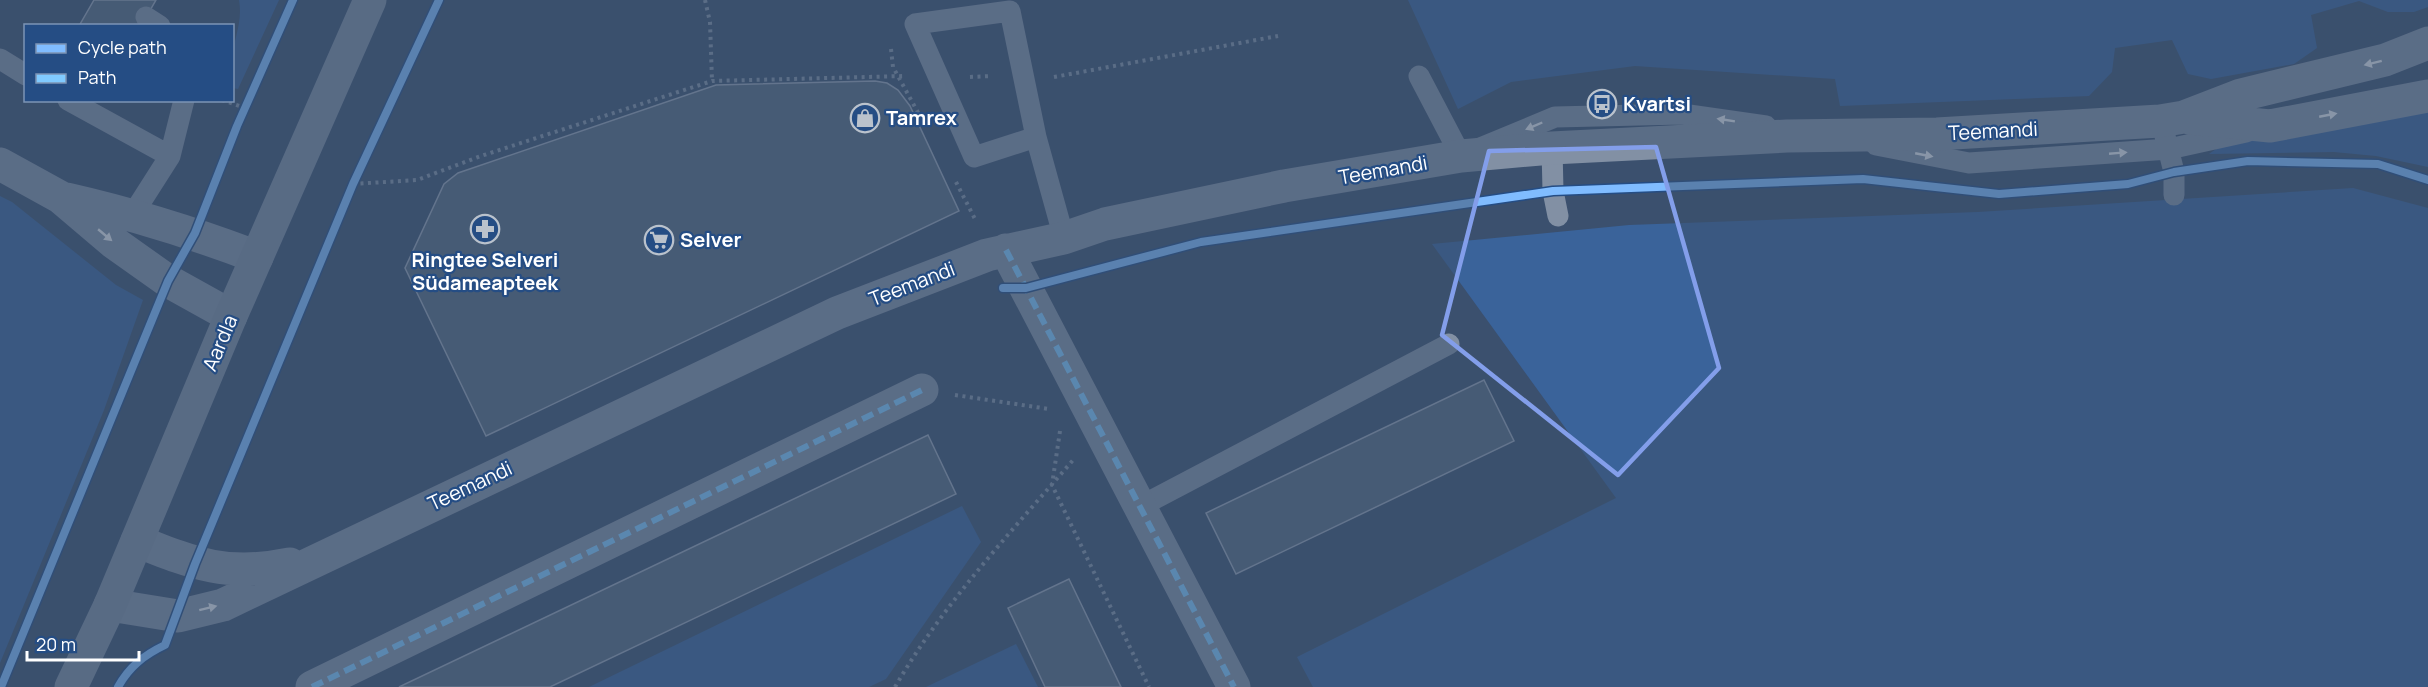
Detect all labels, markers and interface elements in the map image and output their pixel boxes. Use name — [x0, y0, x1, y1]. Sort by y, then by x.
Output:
legend — [24, 24, 234, 102]
text: Cycle path — [78, 35, 167, 59]
one-way arrow — [2364, 58, 2382, 68]
text: Path — [78, 65, 116, 89]
bus stop icon: Kvartsi — [1586, 88, 1618, 120]
place label: Kvartsi — [1623, 90, 1691, 117]
shop icon: Tamrex — [849, 102, 881, 134]
place label: Tamrex — [886, 104, 957, 131]
one-way arrow — [2319, 110, 2338, 119]
street label: Teemandi — [1947, 115, 2039, 146]
one-way arrow — [1717, 116, 1736, 125]
one-way arrow — [1524, 121, 1542, 131]
street label: Teemandi — [1336, 148, 1429, 191]
one-way arrow — [2108, 148, 2127, 158]
one-way arrow — [1915, 151, 1934, 160]
pharmacy icon: Ringtee Selveri Südameapteek — [469, 213, 501, 245]
supermarket icon: Selver — [643, 224, 675, 256]
place label: Selver — [680, 226, 742, 253]
one-way arrow — [97, 228, 113, 241]
place label: Ringtee Selveri Südameapteek — [412, 246, 559, 296]
street label: Teemandi — [865, 255, 959, 312]
street label: Aardla — [196, 311, 243, 375]
street label: Teemandi — [423, 454, 516, 517]
one-way arrow — [199, 603, 218, 613]
scale bar — [27, 624, 140, 662]
text: 20 m — [36, 632, 76, 656]

